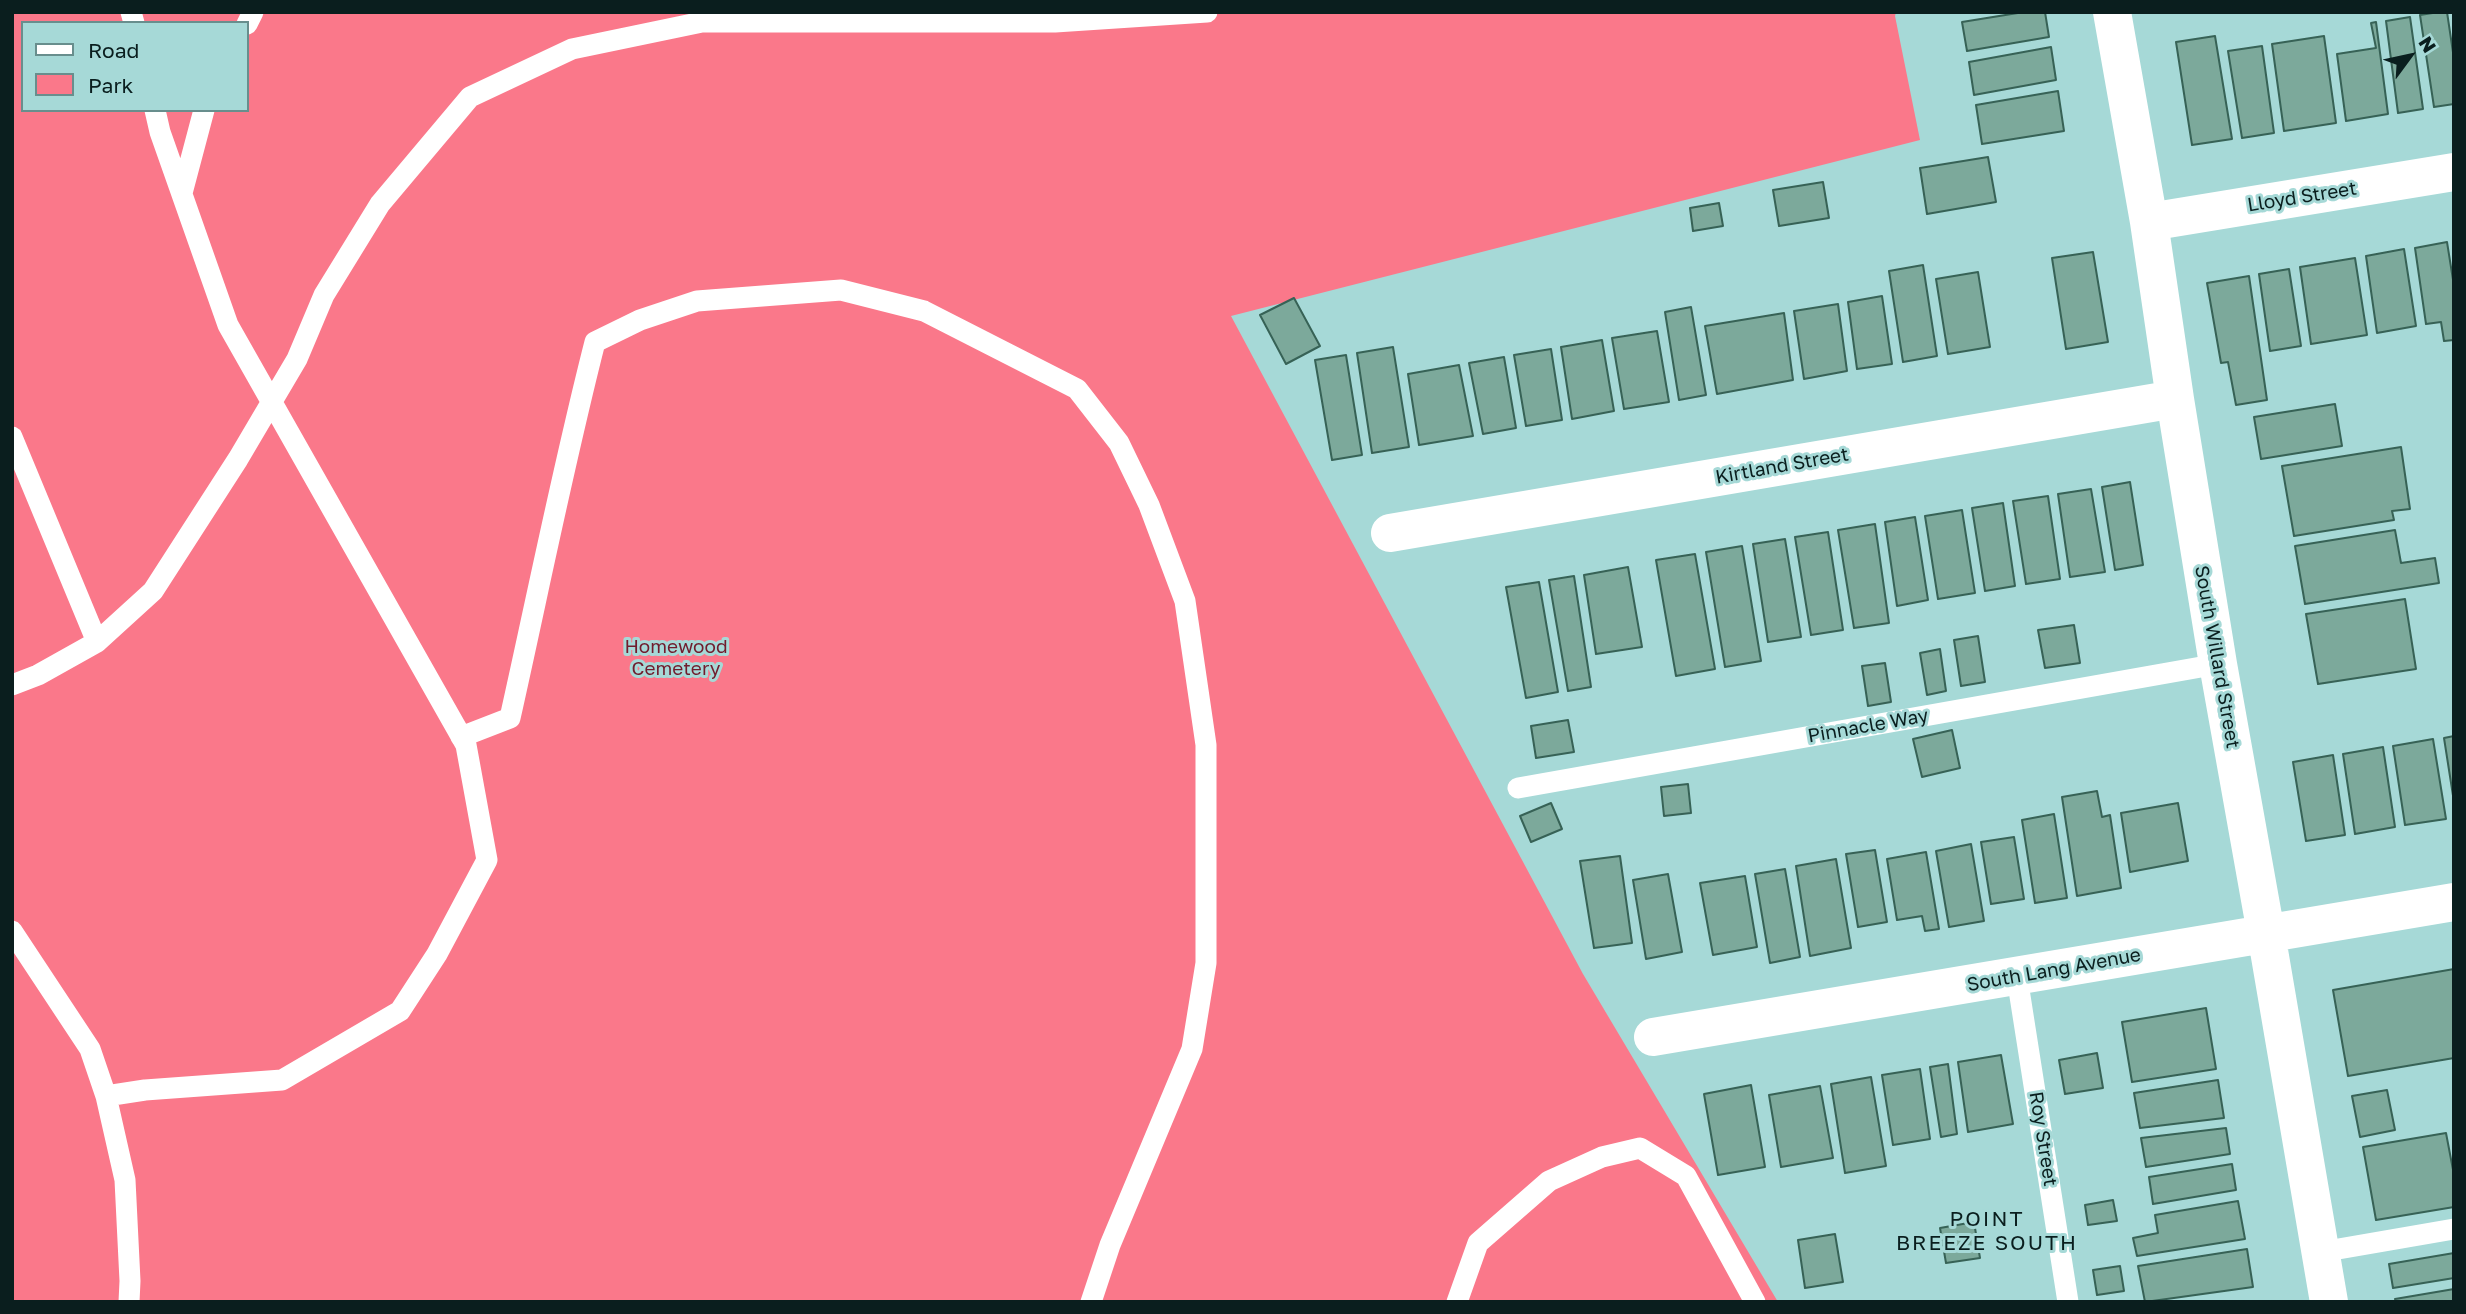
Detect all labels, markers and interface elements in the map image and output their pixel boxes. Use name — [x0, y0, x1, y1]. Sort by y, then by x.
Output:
legend — [21, 21, 248, 112]
north arrow — [2375, 21, 2445, 91]
text: N — [2414, 32, 2442, 57]
text: Road — [88, 37, 139, 63]
text: Park — [88, 72, 133, 98]
street label: Lloyd Street — [2246, 177, 2358, 217]
street label: Kirtland Street — [1714, 443, 1850, 489]
street label: South Willard Street — [2190, 564, 2244, 750]
park label: Homewood Cemetery — [624, 636, 728, 680]
street label: Pinnacle Way — [1806, 704, 1930, 748]
street label: South Lang Avenue — [1965, 943, 2143, 997]
street label: Roy Street — [2024, 1090, 2062, 1188]
district label: POINT BREEZE SOUTH — [1898, 1206, 2076, 1256]

